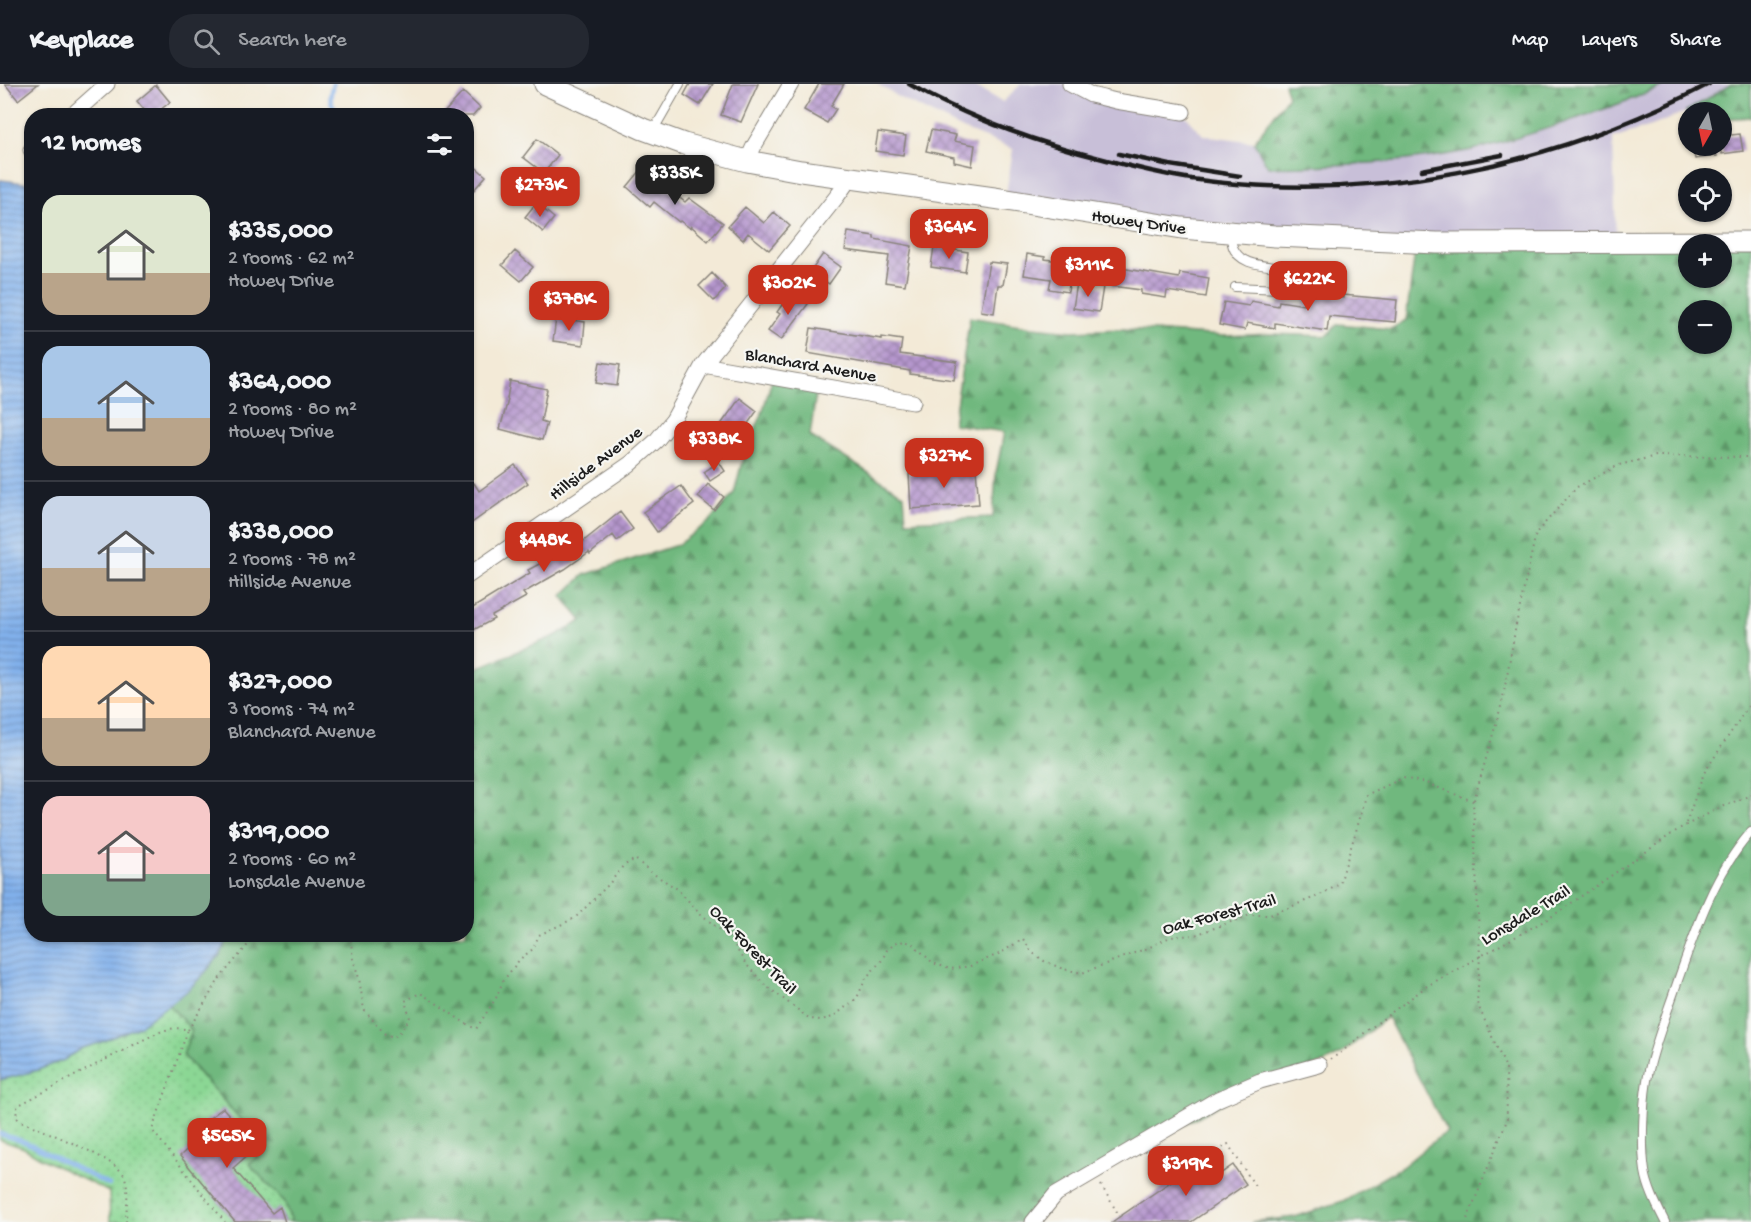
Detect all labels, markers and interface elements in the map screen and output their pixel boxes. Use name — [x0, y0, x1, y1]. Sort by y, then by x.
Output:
search box — [169, 14, 589, 68]
text: Keyplace — [30, 25, 133, 58]
icon: search — [190, 25, 223, 58]
text: Search here — [238, 28, 347, 54]
text: Map — [1512, 29, 1548, 54]
text: Layers — [1581, 29, 1637, 54]
text: Share — [1670, 29, 1721, 54]
north arrow — [1678, 102, 1732, 156]
map controls — [1678, 102, 1732, 354]
icon: filters — [423, 128, 456, 161]
text: 12 homes — [42, 129, 140, 160]
pin: $335K — [633, 155, 717, 206]
text: $335K — [649, 163, 701, 186]
pin: $273K — [498, 167, 582, 218]
button: locate — [1678, 168, 1732, 222]
text: $273K — [515, 175, 565, 198]
street label: Howey Drive — [1090, 206, 1188, 241]
pin: $364K — [907, 209, 991, 260]
text: $335,000 — [228, 217, 333, 248]
text: $364K — [924, 217, 974, 240]
icon: home — [90, 219, 162, 291]
button: + — [1678, 234, 1732, 288]
pin: $311K — [1046, 247, 1130, 298]
text: 2 rooms · 62 m² — [228, 248, 355, 271]
text: $311K — [1065, 255, 1111, 278]
pin: $622K — [1266, 261, 1350, 312]
pin: $302K — [746, 265, 830, 316]
text: $622K — [1283, 269, 1333, 292]
text: Howey Drive — [228, 271, 334, 294]
text: $302K — [762, 273, 814, 296]
pin: $378K — [527, 281, 611, 332]
text: $378K — [543, 289, 595, 312]
button: − — [1678, 300, 1732, 354]
street label: Blanchard Avenue — [742, 344, 878, 388]
text: $364,000 — [228, 368, 331, 399]
icon: home — [90, 370, 162, 442]
text: 2 rooms · 80 m² — [228, 399, 357, 422]
pin: $338K — [672, 421, 756, 472]
text: Howey Drive — [228, 422, 334, 445]
street label: Hillside Avenue — [546, 422, 648, 506]
text: $338K — [688, 429, 740, 452]
pin: $327K — [902, 438, 986, 489]
text: $327K — [919, 446, 969, 469]
text: $338,000 — [228, 518, 333, 549]
icon: home — [90, 520, 162, 592]
pin: $448K — [502, 522, 586, 573]
text: $448K — [519, 530, 569, 553]
text: 2 rooms · 78 m² — [228, 549, 356, 572]
text: Hillside Avenue — [228, 572, 351, 595]
text: $327,000 — [228, 668, 332, 699]
icon: home — [90, 670, 162, 742]
text: 3 rooms · 74 m² — [228, 699, 355, 722]
text: Blanchard Avenue — [228, 722, 376, 745]
text: $319,000 — [228, 818, 329, 849]
icon: home — [90, 820, 162, 892]
text: 2 rooms · 60 m² — [228, 849, 356, 872]
text: Lonsdale Avenue — [228, 872, 365, 895]
street label: Lonsdale Trail — [1478, 881, 1575, 951]
street label: Oak Forest Trail — [1161, 890, 1279, 941]
street label: Oak Forest Trail — [704, 901, 800, 1000]
pin: $565K — [185, 1118, 269, 1169]
text: $565K — [201, 1126, 253, 1149]
pin: $319K — [1144, 1146, 1228, 1197]
text: $319K — [1162, 1154, 1210, 1177]

